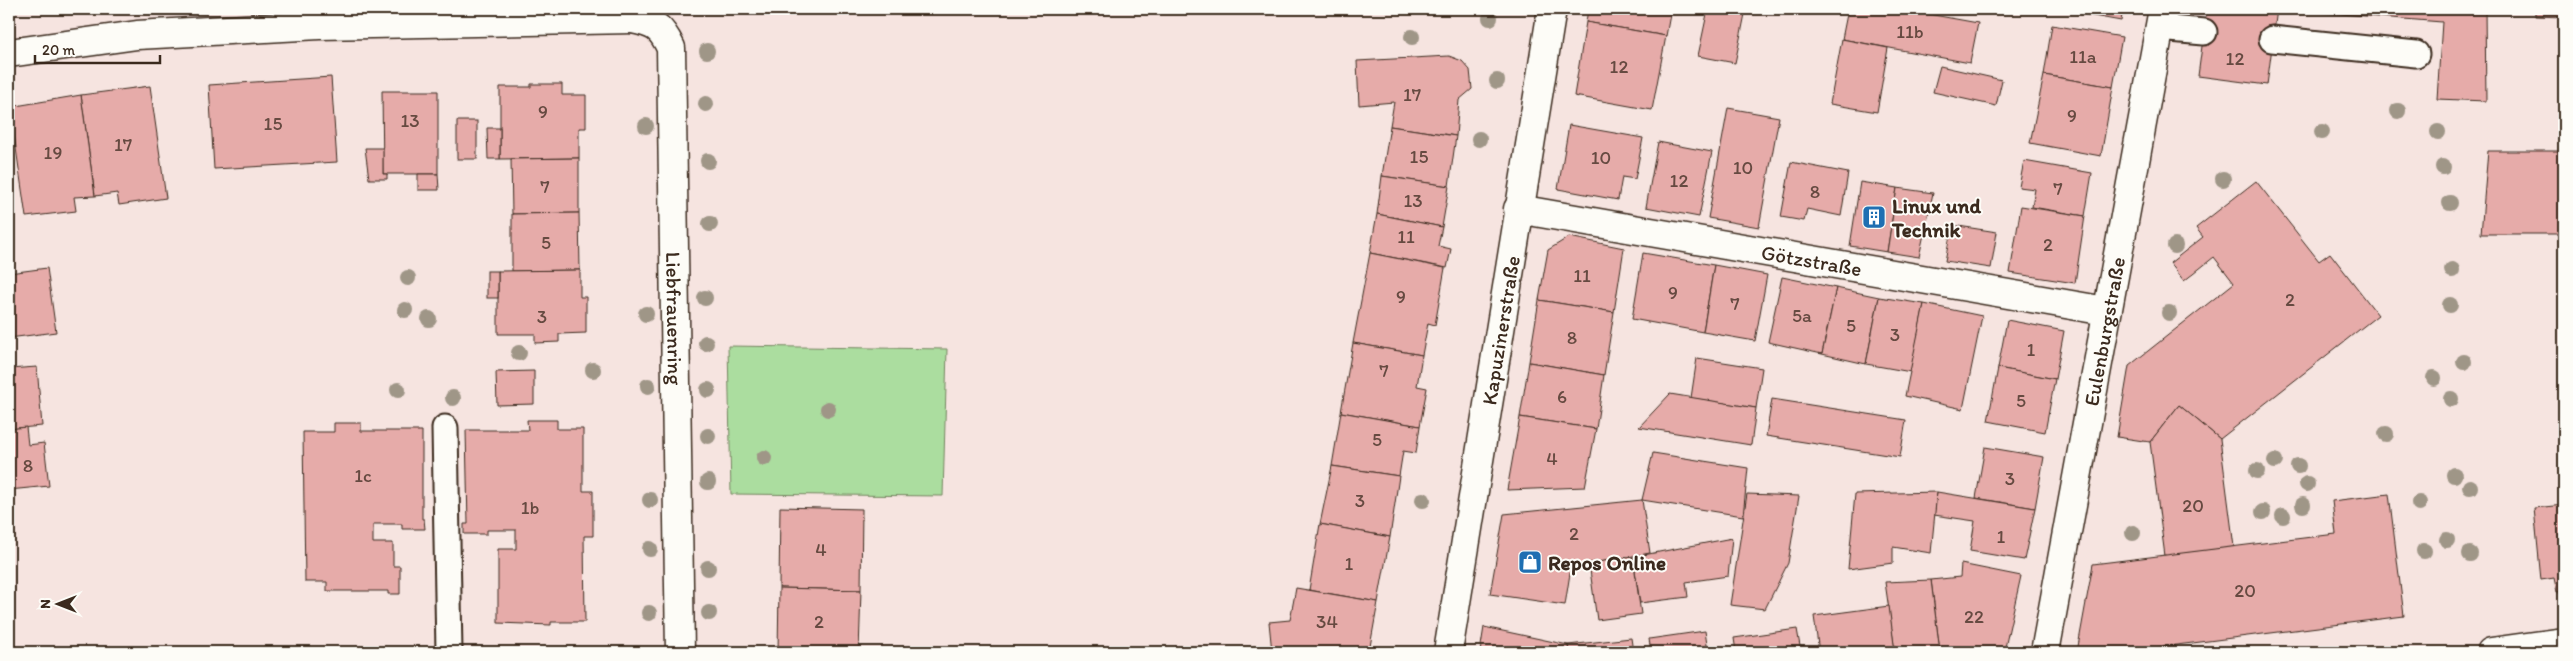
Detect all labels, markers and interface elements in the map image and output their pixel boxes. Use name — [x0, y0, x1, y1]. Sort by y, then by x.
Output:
house number: 11b — [1896, 20, 1924, 43]
scale bar — [35, 32, 160, 64]
text: 20 m — [42, 41, 76, 59]
house number: 11a — [2069, 45, 2097, 68]
house number: 12 — [2226, 47, 2244, 70]
house number: 12 — [1610, 55, 1628, 78]
house number: 17 — [1403, 83, 1421, 106]
house number: 9 — [538, 100, 548, 123]
house number: 9 — [2067, 104, 2077, 127]
house number: 13 — [400, 109, 420, 132]
house number: 15 — [264, 112, 282, 135]
house number: 17 — [114, 133, 132, 156]
house number: 19 — [44, 141, 62, 164]
house number: 15 — [1410, 145, 1428, 168]
house number: 10 — [1591, 146, 1611, 169]
house number: 10 — [1733, 156, 1753, 179]
house number: 12 — [1670, 169, 1688, 192]
house number: 7 — [540, 175, 550, 198]
house number: 7 — [2053, 177, 2063, 200]
house number: 8 — [1810, 180, 1820, 203]
house number: 13 — [1403, 189, 1423, 212]
place label: Linux und Technik — [1891, 193, 1982, 242]
building icon: Linux und Technik — [1861, 204, 1887, 230]
house number: 11 — [1397, 225, 1415, 248]
house number: 5 — [541, 231, 551, 254]
house number: 2 — [2043, 233, 2053, 256]
street label: Götzstraße — [1759, 239, 1864, 281]
street label: Liebfrauenring — [662, 251, 689, 385]
street label: Kapuzinerstraße — [1476, 254, 1524, 407]
street label: Eulenburgstraße — [2078, 255, 2130, 408]
house number: 11 — [1573, 264, 1591, 287]
house number: 9 — [1668, 281, 1678, 304]
house number: 9 — [1396, 285, 1406, 308]
house number: 2 — [2285, 288, 2295, 311]
house number: 7 — [1730, 292, 1740, 315]
house number: 5a — [1792, 304, 1812, 327]
house number: 3 — [537, 305, 547, 328]
house number: 5 — [1846, 314, 1856, 337]
house number: 3 — [1890, 323, 1900, 346]
house number: 8 — [1567, 326, 1577, 349]
house number: 1 — [2027, 338, 2036, 361]
house number: 7 — [1379, 359, 1389, 382]
house number: 6 — [1557, 385, 1567, 408]
house number: 5 — [2016, 389, 2026, 412]
house number: 5 — [1372, 428, 1382, 451]
house number: 4 — [1546, 447, 1558, 470]
house number: 8 — [23, 454, 33, 477]
house number: 1c — [354, 464, 372, 487]
house number: 3 — [2005, 467, 2015, 490]
house number: 3 — [1355, 489, 1365, 512]
house number: 20 — [2182, 494, 2204, 517]
house number: 1b — [521, 496, 539, 519]
house number: 2 — [1569, 522, 1579, 545]
house number: 1 — [1997, 525, 2006, 548]
house number: 4 — [815, 538, 827, 561]
shop icon: Repos Online — [1517, 549, 1543, 575]
place label: Repos Online — [1548, 550, 1666, 576]
house number: 1 — [1345, 552, 1354, 575]
north arrow — [32, 578, 82, 628]
house number: 20 — [2234, 579, 2256, 602]
text: N — [37, 599, 54, 609]
house number: 22 — [1964, 605, 1984, 628]
house number: 2 — [814, 610, 824, 633]
house number: 34 — [1316, 610, 1338, 633]

